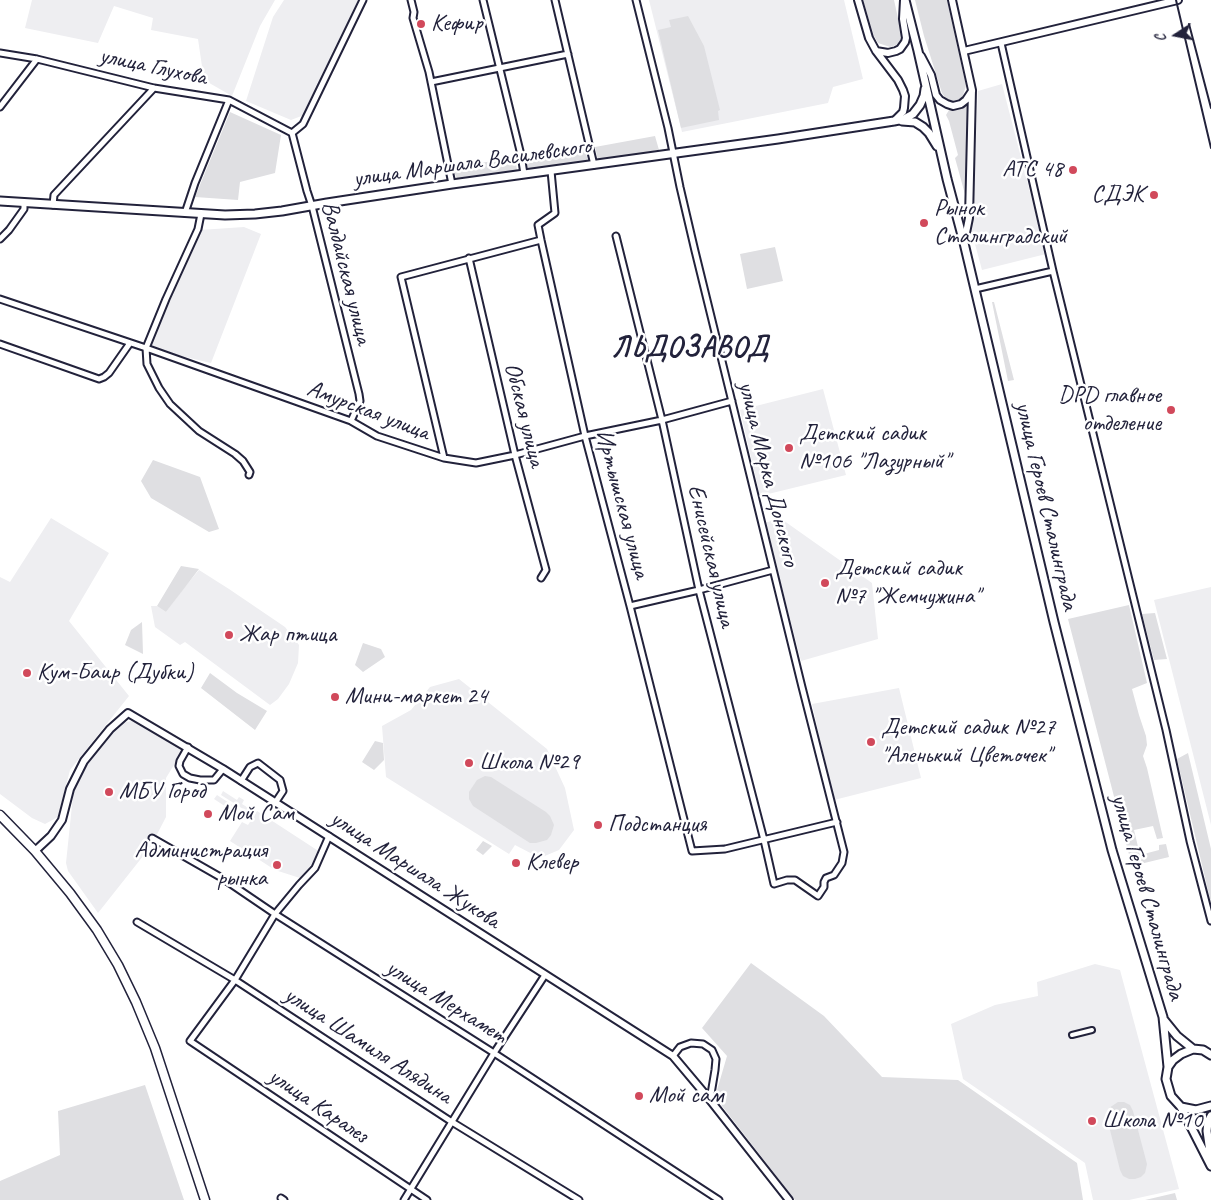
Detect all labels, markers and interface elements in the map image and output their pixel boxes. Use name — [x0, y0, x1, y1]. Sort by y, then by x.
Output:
place label: Кефир — [431, 10, 483, 38]
north arrow — [1151, 10, 1201, 60]
marker: Кефир — [415, 18, 427, 30]
text: С — [1152, 33, 1170, 43]
street label: улица Глухова — [97, 42, 209, 92]
street label: улица Маршала Василевского — [351, 132, 593, 194]
place label: АТС 48 — [1002, 156, 1063, 184]
marker: АТС 48 — [1067, 164, 1079, 176]
place label: СДЭК — [1091, 181, 1144, 209]
marker: СДЭК — [1148, 189, 1160, 201]
place label: Рынок Сталинградский — [934, 195, 1067, 251]
street label: Валдайская улица — [314, 198, 378, 348]
marker: Рынок Сталинградский — [918, 217, 930, 229]
district label: ЛЬДОЗАВОД — [604, 331, 776, 365]
street label: Обская улица — [497, 360, 551, 470]
street label: Амурская улица — [303, 374, 433, 448]
street label: улица Марка Донского — [731, 379, 805, 569]
place label: DPD главное отделение — [1058, 382, 1161, 438]
street label: улица Героев Сталинграда — [1008, 399, 1084, 613]
marker: DPD главное отделение — [1165, 404, 1177, 416]
place label: Детский садик №106 "Лазурный" — [799, 420, 949, 476]
street label: Иртышская улица — [588, 426, 656, 582]
marker: Детский садик №106 "Лазурный" — [783, 442, 795, 454]
street label: Енисейская улица — [681, 482, 741, 630]
place label: Детский садик №7 "Жемчужина" — [835, 555, 980, 611]
marker: Детский садик №7 "Жемчужина" — [819, 577, 831, 589]
place label: Жар птица — [239, 621, 336, 649]
marker: Жар птица — [223, 629, 235, 641]
place label: Кум-Баир (Дубки) — [37, 659, 193, 687]
marker: Кум-Баир (Дубки) — [21, 667, 33, 679]
place label: Мини-маркет 24 — [345, 683, 488, 711]
marker: Мини-маркет 24 — [329, 691, 341, 703]
place label: Детский садик №27 "Аленький Цветочек" — [881, 714, 1055, 770]
marker: Детский садик №27 "Аленький Цветочек" — [865, 736, 877, 748]
place label: Школа №29 — [479, 749, 579, 777]
marker: Школа №29 — [463, 757, 475, 769]
place label: МБУ Город — [119, 778, 205, 806]
marker: МБУ Город — [103, 786, 115, 798]
street label: улица Героев Сталинграда — [1104, 791, 1190, 1003]
place label: Мой Сам — [218, 800, 294, 828]
street label: улица Маршала Жукова — [325, 804, 505, 936]
marker: Мой Сам — [202, 808, 214, 820]
place label: Подстанция — [608, 811, 707, 839]
marker: Подстанция — [592, 819, 604, 831]
place label: Администрация рынка — [135, 837, 267, 893]
place label: Клевер — [526, 849, 578, 877]
marker: Клевер — [510, 857, 522, 869]
marker: Администрация рынка — [271, 859, 283, 871]
street label: улица Мерхамет — [381, 954, 511, 1050]
street label: улица Шамиля Алядина — [279, 981, 457, 1111]
street label: улица Каралез — [263, 1062, 373, 1150]
place label: Мой сам — [649, 1082, 723, 1110]
marker: Мой сам — [633, 1090, 645, 1102]
place label: Школа №10 — [1102, 1107, 1202, 1135]
marker: Школа №10 — [1086, 1115, 1098, 1127]

